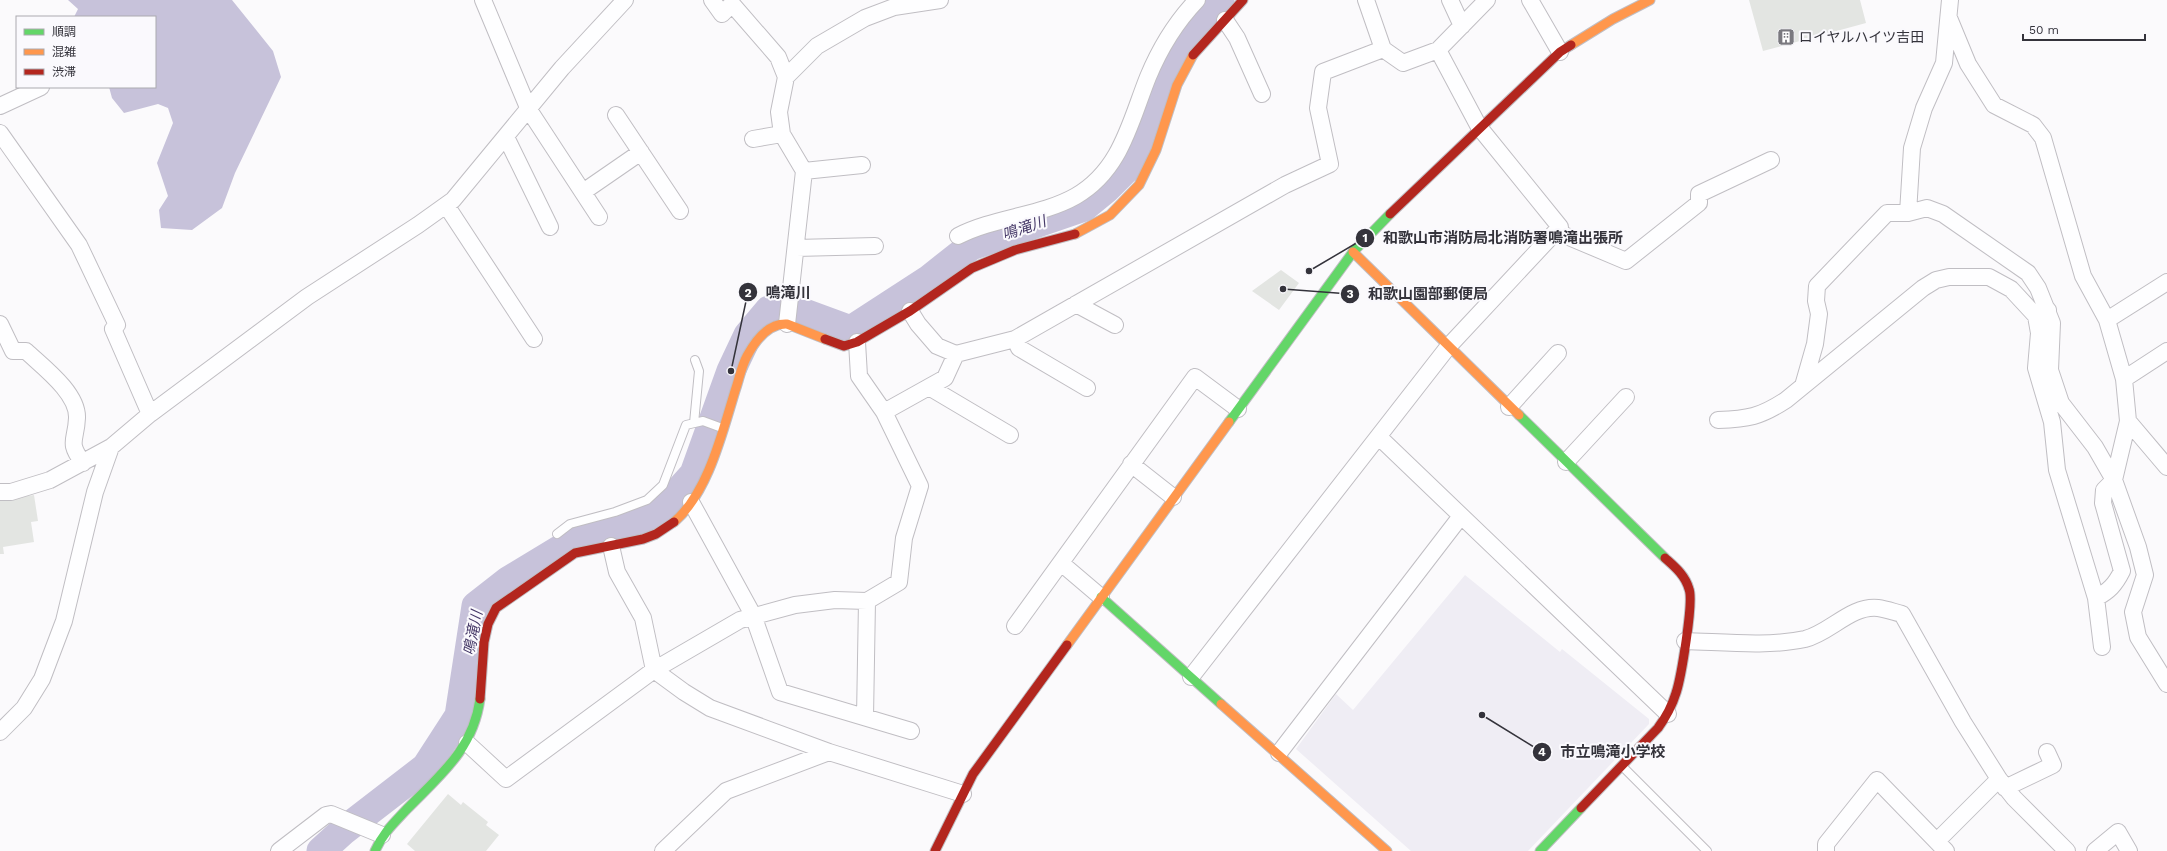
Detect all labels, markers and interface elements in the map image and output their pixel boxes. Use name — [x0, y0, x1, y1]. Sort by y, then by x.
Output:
legend — [16, 16, 156, 88]
scale bar — [2023, 16, 2145, 42]
text: 50 m — [2029, 23, 2059, 37]
text: 順調 — [52, 25, 76, 39]
building icon: ロイヤルハイツ吉田 — [1776, 27, 1796, 47]
place label: ロイヤルハイツ吉田 — [1799, 29, 1924, 45]
text: 混雑 — [52, 45, 76, 59]
text: 渋滞 — [52, 65, 76, 79]
water label: 鳴滝川 — [1000, 212, 1050, 244]
callout: 和歌山市消防局北消防署鳴滝出張所 — [1355, 224, 1631, 251]
text: 和歌山市消防局北消防署鳴滝出張所 — [1383, 229, 1623, 247]
text: 1 — [1362, 231, 1368, 245]
callout: 鳴滝川 — [738, 279, 819, 306]
callout: 和歌山園部郵便局 — [1340, 280, 1496, 307]
text: 鳴滝川 — [765, 284, 811, 302]
text: 和歌山園部郵便局 — [1368, 285, 1488, 303]
text: 2 — [744, 286, 752, 300]
text: 3 — [1346, 287, 1354, 301]
water label: 鳴滝川 — [460, 607, 487, 657]
callout: 市立鳴滝小学校 — [1532, 738, 1673, 765]
text: 市立鳴滝小学校 — [1560, 743, 1666, 761]
text: 4 — [1538, 745, 1546, 759]

